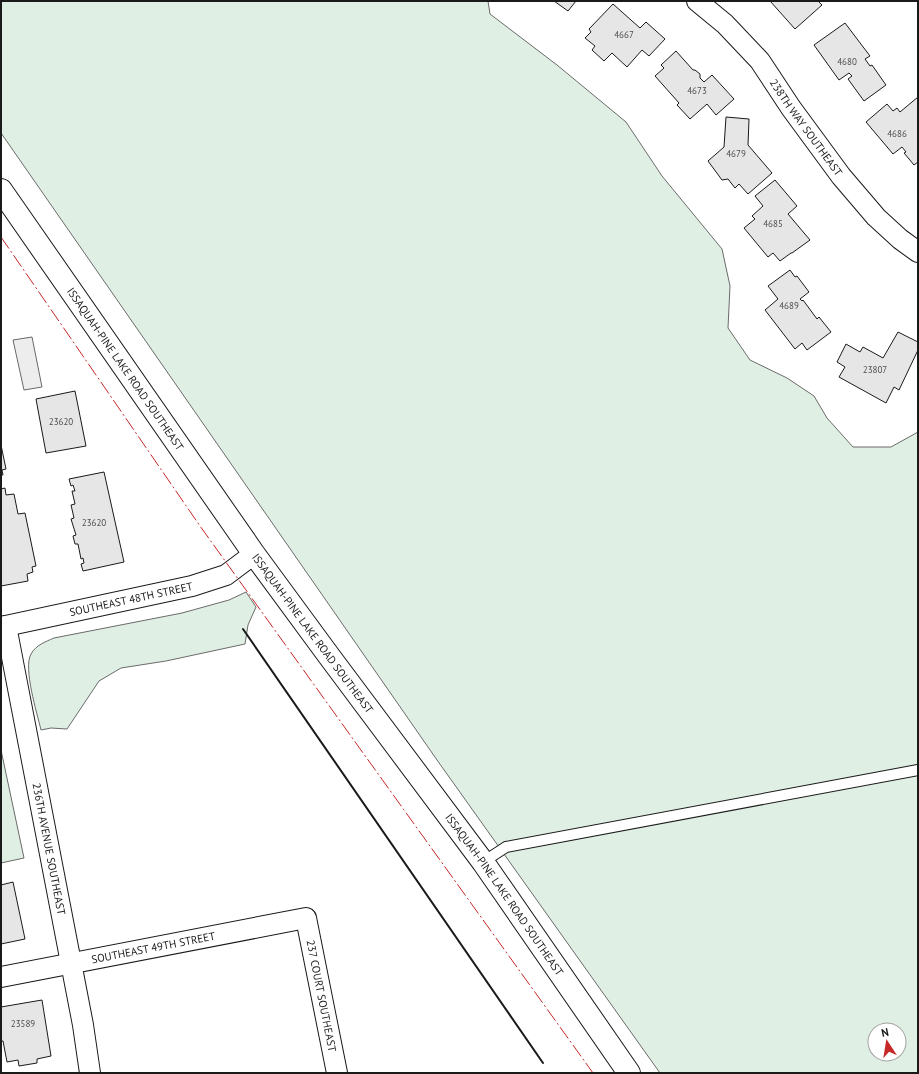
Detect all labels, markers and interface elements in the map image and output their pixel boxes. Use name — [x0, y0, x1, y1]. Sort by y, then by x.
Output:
house number: 4667 — [614, 29, 634, 40]
house number: 4680 — [837, 56, 857, 67]
street label: 238TH WAY SOUTHEAST — [767, 76, 846, 179]
house number: 4673 — [687, 85, 707, 96]
house number: 4686 — [887, 128, 907, 139]
house number: 4679 — [726, 148, 746, 159]
house number: 4685 — [763, 218, 783, 229]
street label: ISSAQUAH-PINE LAKE ROAD SOUTHEAST — [64, 285, 187, 453]
house number: 4689 — [779, 300, 799, 311]
house number: 23807 — [863, 364, 887, 375]
house number: 23620 — [49, 416, 73, 427]
house number: 23620 — [82, 517, 106, 528]
street label: ISSAQUAH-PINE LAKE ROAD SOUTHEAST — [249, 551, 376, 716]
street label: SOUTHEAST 48TH STREET — [68, 579, 194, 619]
street label: 236TH AVENUE SOUTHEAST — [29, 782, 69, 916]
street label: ISSAQUAH-PINE LAKE ROAD SOUTHEAST — [442, 811, 566, 978]
street label: SOUTHEAST 49TH STREET — [90, 929, 216, 966]
street label: 237 COURT SOUTHEAST — [304, 939, 340, 1053]
house number: 23589 — [11, 1018, 35, 1029]
north arrow — [867, 1022, 907, 1062]
text: N — [880, 1025, 890, 1040]

